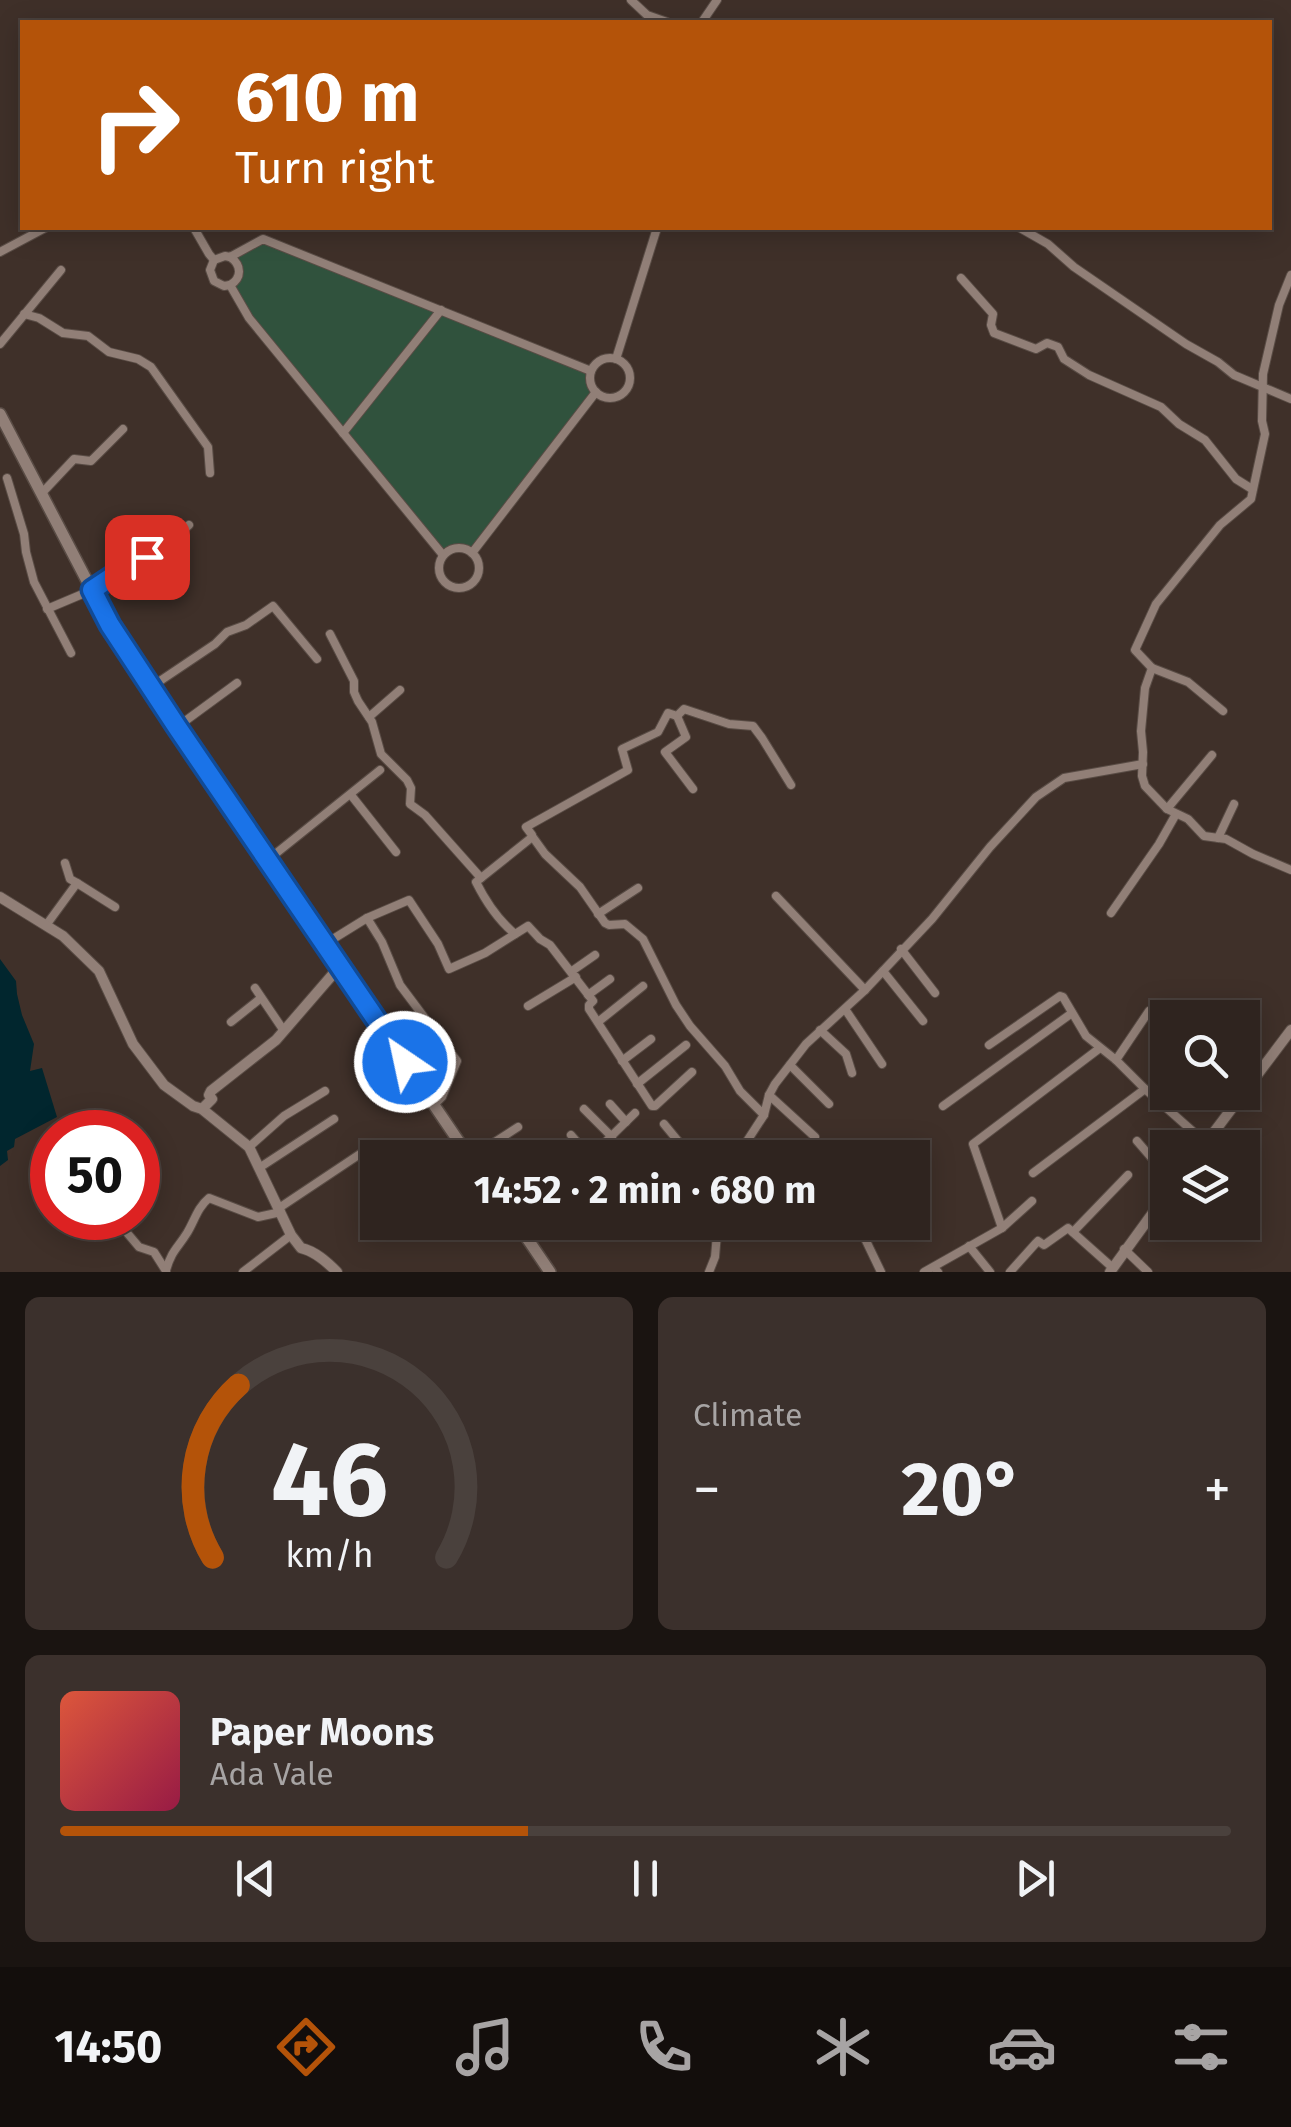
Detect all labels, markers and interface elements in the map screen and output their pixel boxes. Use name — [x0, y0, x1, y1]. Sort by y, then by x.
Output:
text: 610 m — [235, 56, 420, 140]
icon: right — [70, 60, 200, 190]
text: Turn right — [235, 141, 434, 195]
pin — [105, 515, 190, 600]
icon: arrive — [120, 530, 175, 585]
map controls — [1150, 1000, 1260, 1240]
button: search — [1150, 1000, 1260, 1110]
position arrow — [353, 1010, 457, 1114]
speed limit sign: 50 — [30, 1110, 160, 1240]
button: layers — [1150, 1130, 1260, 1240]
text: 14:52 · 2 min · 680 m — [474, 1167, 816, 1213]
text: Climate — [693, 1396, 802, 1434]
text: 46 — [270, 1418, 388, 1543]
text: 20° — [901, 1445, 1023, 1535]
text: − — [693, 1457, 721, 1523]
text: + — [1204, 1457, 1231, 1523]
text: km/h — [285, 1534, 373, 1576]
text: Paper Moons — [210, 1709, 434, 1755]
text: Ada Vale — [210, 1755, 334, 1793]
icon: previous — [228, 1851, 283, 1906]
icon: pause — [618, 1851, 673, 1906]
icon: next — [1008, 1851, 1063, 1906]
icon: directions — [271, 2012, 341, 2082]
icon: music — [450, 2012, 520, 2082]
icon: phone — [629, 2012, 699, 2082]
icon: climate — [808, 2012, 878, 2082]
icon: car — [987, 2012, 1057, 2082]
icon: filters — [1166, 2012, 1236, 2082]
text: 14:50 — [55, 2020, 162, 2074]

